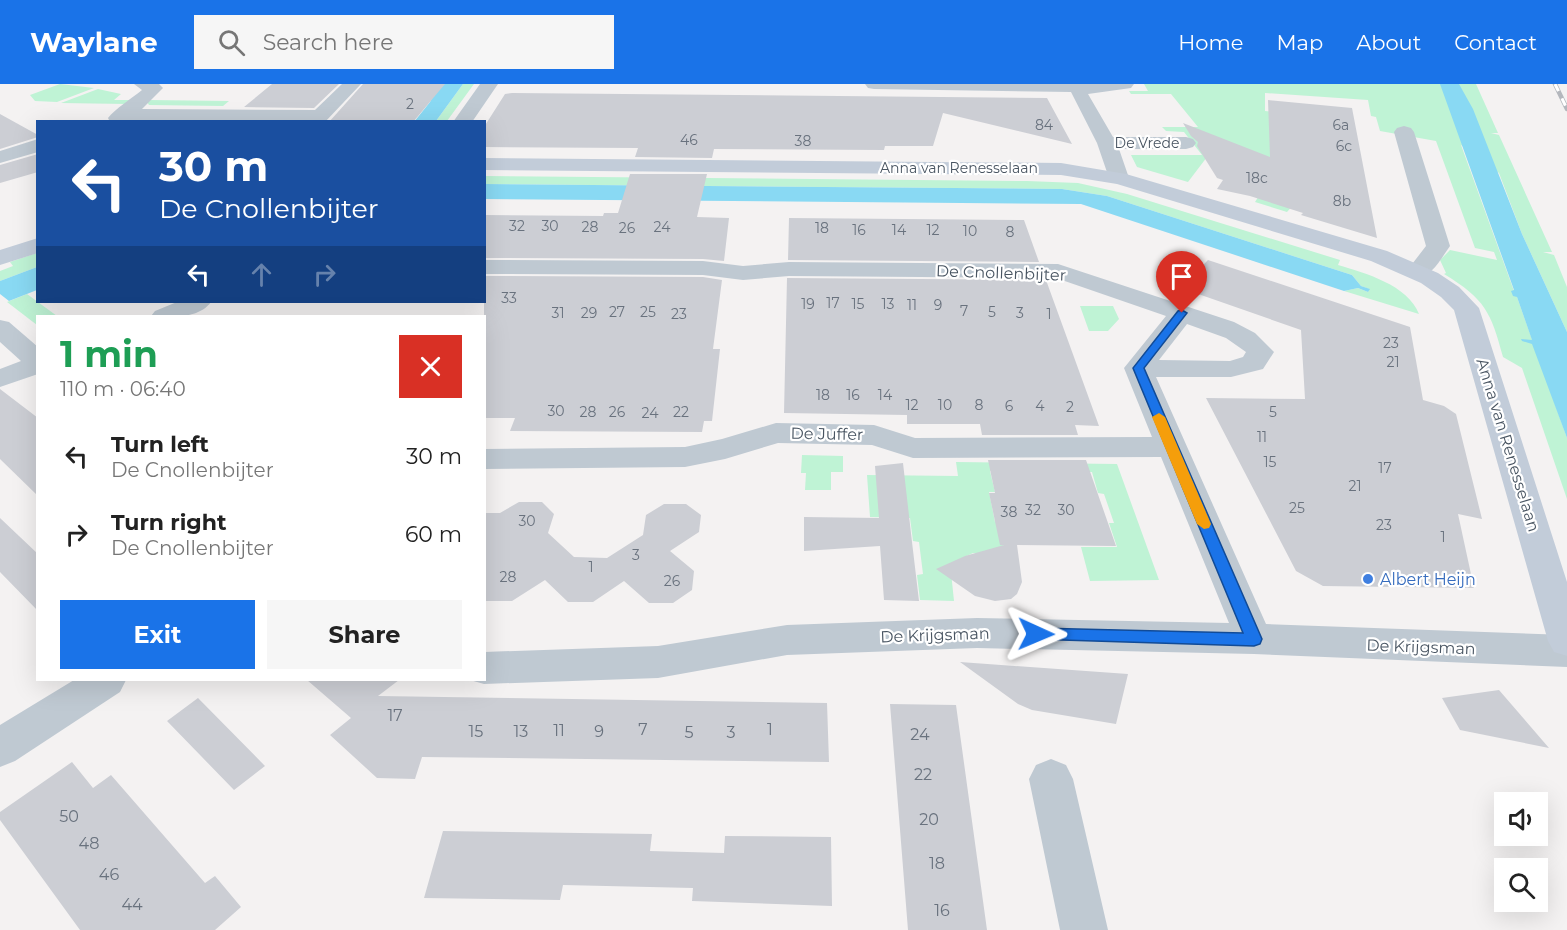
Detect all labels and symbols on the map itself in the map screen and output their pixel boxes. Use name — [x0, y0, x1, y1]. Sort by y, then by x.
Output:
house number: 2 — [406, 95, 414, 113]
house number: 84 — [1035, 116, 1054, 134]
house number: 6a — [1333, 116, 1349, 134]
house number: 46 — [680, 131, 698, 149]
house number: 38 — [795, 132, 811, 150]
street label: De Vrede — [1115, 134, 1179, 152]
house number: 6c — [1336, 137, 1352, 155]
street label: Anna van Renesselaan — [880, 159, 1038, 177]
house number: 18c — [1246, 169, 1268, 187]
house number: 8b — [1333, 192, 1351, 210]
house number: 32 — [509, 217, 525, 235]
house number: 30 — [541, 217, 559, 235]
house number: 28 — [582, 218, 599, 236]
house number: 24 — [654, 218, 671, 236]
house number: 26 — [619, 219, 636, 237]
house number: 18 — [815, 219, 829, 237]
house number: 16 — [852, 221, 866, 239]
house number: 14 — [892, 221, 907, 239]
house number: 12 — [926, 221, 940, 239]
house number: 10 — [963, 222, 977, 240]
house number: 8 — [1006, 223, 1015, 241]
pin — [1156, 251, 1207, 313]
street label: De Cnollenbijter — [936, 261, 1066, 285]
house number: 33 — [501, 289, 517, 307]
house number: 17 — [826, 294, 840, 312]
house number: 19 — [801, 295, 815, 313]
house number: 15 — [852, 295, 865, 313]
house number: 13 — [882, 295, 895, 313]
house number: 11 — [907, 296, 917, 314]
house number: 9 — [934, 296, 942, 314]
house number: 7 — [960, 302, 968, 320]
house number: 27 — [609, 303, 625, 321]
house number: 25 — [640, 303, 656, 321]
house number: 5 — [988, 303, 996, 321]
house number: 31 — [552, 304, 564, 322]
house number: 29 — [581, 304, 597, 322]
house number: 3 — [1016, 304, 1024, 322]
house number: 23 — [671, 305, 687, 323]
house number: 1 — [1046, 305, 1052, 323]
house number: 23 — [1383, 334, 1399, 352]
house number: 21 — [1386, 353, 1400, 371]
street label: Anna van Renesselaan — [1473, 356, 1543, 534]
house number: 18 — [816, 386, 830, 404]
house number: 16 — [846, 386, 860, 404]
house number: 14 — [878, 386, 893, 404]
house number: 12 — [905, 396, 919, 414]
house number: 10 — [938, 396, 952, 414]
house number: 8 — [975, 396, 984, 414]
house number: 6 — [1005, 397, 1014, 415]
house number: 4 — [1035, 397, 1045, 415]
house number: 2 — [1066, 398, 1074, 416]
house number: 30 — [547, 402, 565, 420]
house number: 28 — [580, 403, 597, 421]
house number: 26 — [609, 403, 626, 421]
house number: 22 — [673, 403, 689, 421]
house number: 5 — [1269, 403, 1277, 421]
house number: 24 — [642, 404, 659, 422]
street label: De Juffer — [791, 424, 863, 444]
house number: 11 — [1257, 428, 1267, 446]
house number: 15 — [1264, 453, 1277, 471]
house number: 17 — [1378, 459, 1392, 477]
house number: 21 — [1348, 477, 1362, 495]
house number: 25 — [1289, 499, 1305, 517]
house number: 32 — [1025, 501, 1041, 519]
house number: 30 — [1057, 501, 1075, 519]
house number: 38 — [1001, 503, 1017, 521]
house number: 30 — [518, 512, 536, 530]
house number: 23 — [1376, 516, 1392, 534]
house number: 1 — [1440, 528, 1446, 546]
house number: 3 — [632, 546, 640, 564]
house number: 1 — [588, 558, 594, 576]
house number: 28 — [500, 568, 517, 586]
place label: Albert Heijn — [1380, 570, 1476, 589]
house number: 26 — [664, 572, 681, 590]
marker: Albert Heijn — [1361, 572, 1375, 586]
position arrow — [1004, 602, 1068, 666]
street label: De Krijgsman — [880, 624, 990, 646]
street label: De Krijgsman — [1366, 636, 1476, 658]
house number: 17 — [387, 706, 403, 725]
house number: 7 — [638, 720, 648, 739]
house number: 1 — [767, 720, 773, 739]
house number: 11 — [553, 721, 565, 740]
house number: 15 — [469, 722, 483, 741]
house number: 13 — [514, 722, 528, 741]
house number: 9 — [594, 722, 604, 741]
house number: 5 — [684, 723, 694, 742]
house number: 3 — [726, 723, 736, 742]
house number: 24 — [910, 725, 930, 744]
house number: 22 — [914, 765, 932, 784]
house number: 50 — [59, 807, 79, 826]
house number: 20 — [919, 810, 939, 829]
house number: 48 — [79, 834, 99, 853]
house number: 18 — [929, 854, 945, 873]
house number: 46 — [99, 865, 119, 884]
house number: 44 — [121, 895, 143, 914]
house number: 16 — [934, 901, 950, 920]

